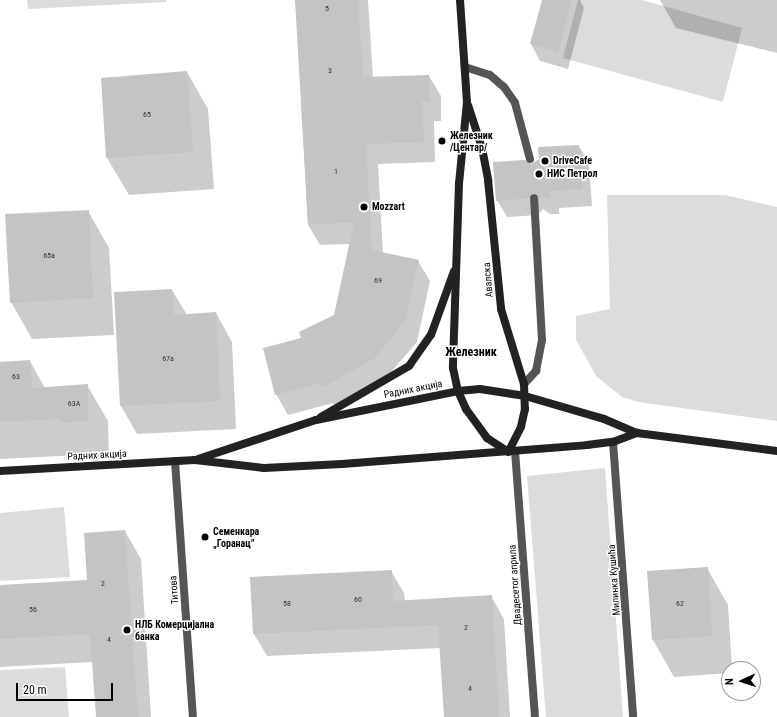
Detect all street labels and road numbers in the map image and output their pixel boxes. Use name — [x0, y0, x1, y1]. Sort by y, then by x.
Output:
street label: Авалска — [481, 262, 495, 298]
street label: Радних акција — [383, 377, 443, 401]
street label: Радних акција — [67, 447, 127, 463]
street label: Двадесетог априла — [506, 544, 524, 626]
street label: Милинка Кушића — [606, 544, 622, 616]
street label: Титова — [167, 575, 181, 605]

